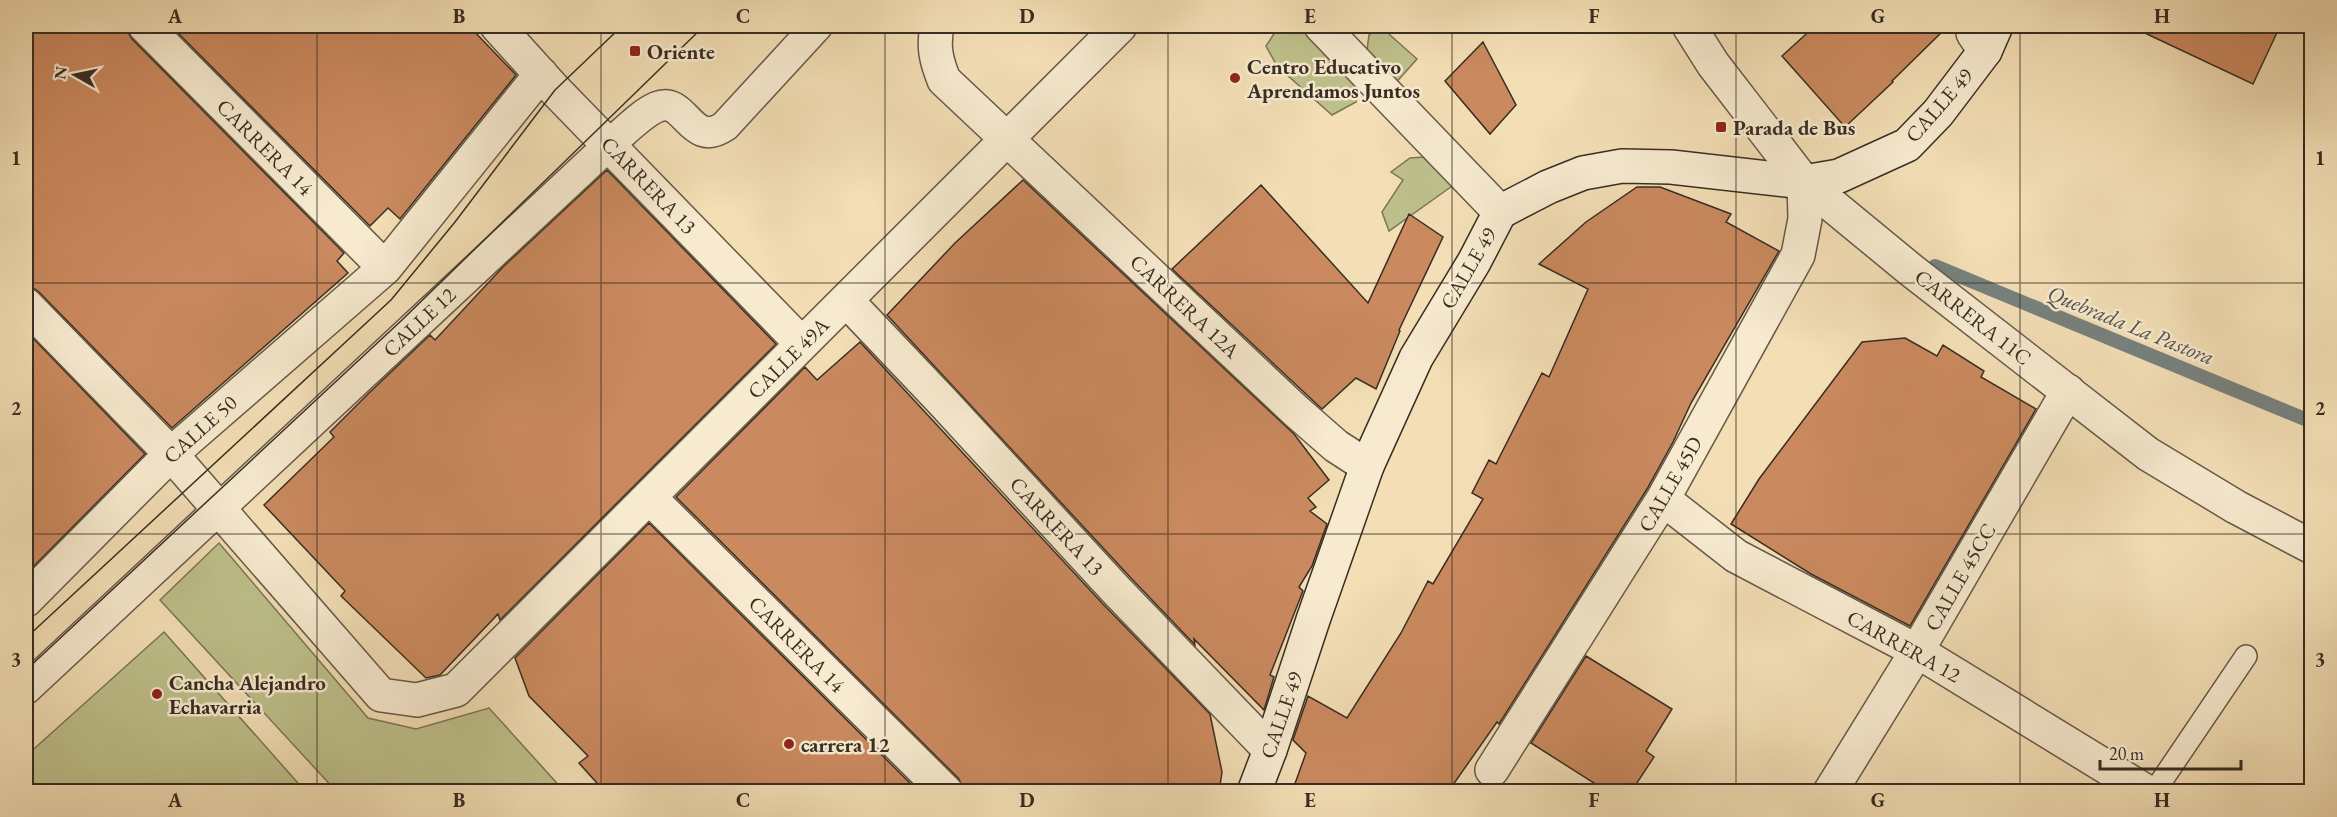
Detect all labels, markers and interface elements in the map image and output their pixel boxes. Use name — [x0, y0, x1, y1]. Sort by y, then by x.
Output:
text: A — [167, 3, 183, 29]
text: B — [453, 3, 465, 29]
text: C — [736, 3, 750, 29]
text: D — [1019, 3, 1035, 29]
text: E — [1304, 3, 1316, 29]
text: F — [1589, 3, 1600, 29]
text: G — [1871, 3, 1885, 29]
text: H — [2154, 3, 2170, 29]
place label: Oriente — [647, 38, 715, 65]
marker: Oriente — [628, 44, 642, 58]
north arrow — [45, 45, 105, 105]
place label: Centro Educativo Aprendamos Juntos — [1246, 53, 1420, 104]
street label: CALLE 49 — [1899, 62, 1979, 148]
text: N — [49, 65, 72, 81]
marker: Centro Educativo Aprendamos Juntos — [1228, 71, 1242, 85]
street label: CARRERA 14 — [211, 93, 320, 202]
place label: Parada de Bus — [1733, 114, 1855, 141]
marker: Parada de Bus — [1714, 120, 1728, 134]
street label: CARRERA 13 — [596, 130, 702, 240]
text: 1 — [11, 145, 21, 171]
text: 1 — [2315, 145, 2325, 171]
street label: CALLE 49 — [1434, 222, 1502, 314]
street label: CARRERA 12A — [1124, 248, 1246, 364]
street label: CARRERA 11C — [1909, 263, 2037, 371]
water label: Quebrada La Pastora — [2043, 278, 2219, 372]
street label: CALLE 12 — [377, 281, 461, 363]
street label: CALLE 49A — [741, 311, 835, 405]
street label: CALLE 50 — [157, 389, 243, 469]
text: 2 — [11, 395, 22, 421]
text: 2 — [2315, 395, 2326, 421]
street label: CALLE 45D — [1632, 431, 1708, 537]
street label: CARRERA 13 — [1004, 471, 1110, 581]
street label: CALLE 45CC — [1918, 518, 2002, 636]
street label: CARRERA 14 — [743, 590, 852, 699]
street label: CARRERA 12 — [1842, 604, 1966, 688]
text: 3 — [11, 646, 21, 672]
text: 3 — [2315, 646, 2325, 672]
street label: CALLE 49 — [1254, 668, 1308, 762]
place label: Cancha Alejandro Echavarria — [169, 669, 326, 720]
marker: Cancha Alejandro Echavarria — [150, 687, 164, 701]
place label: carrera 12 — [801, 731, 890, 758]
scale bar — [2100, 733, 2241, 771]
marker: carrera 12 — [782, 737, 796, 751]
text: 20 m — [2109, 742, 2144, 765]
text: A — [167, 787, 183, 813]
text: B — [453, 787, 465, 813]
text: C — [736, 787, 750, 813]
text: D — [1019, 787, 1035, 813]
text: E — [1304, 787, 1316, 813]
text: F — [1589, 787, 1600, 813]
text: G — [1871, 787, 1885, 813]
text: H — [2154, 787, 2170, 813]

